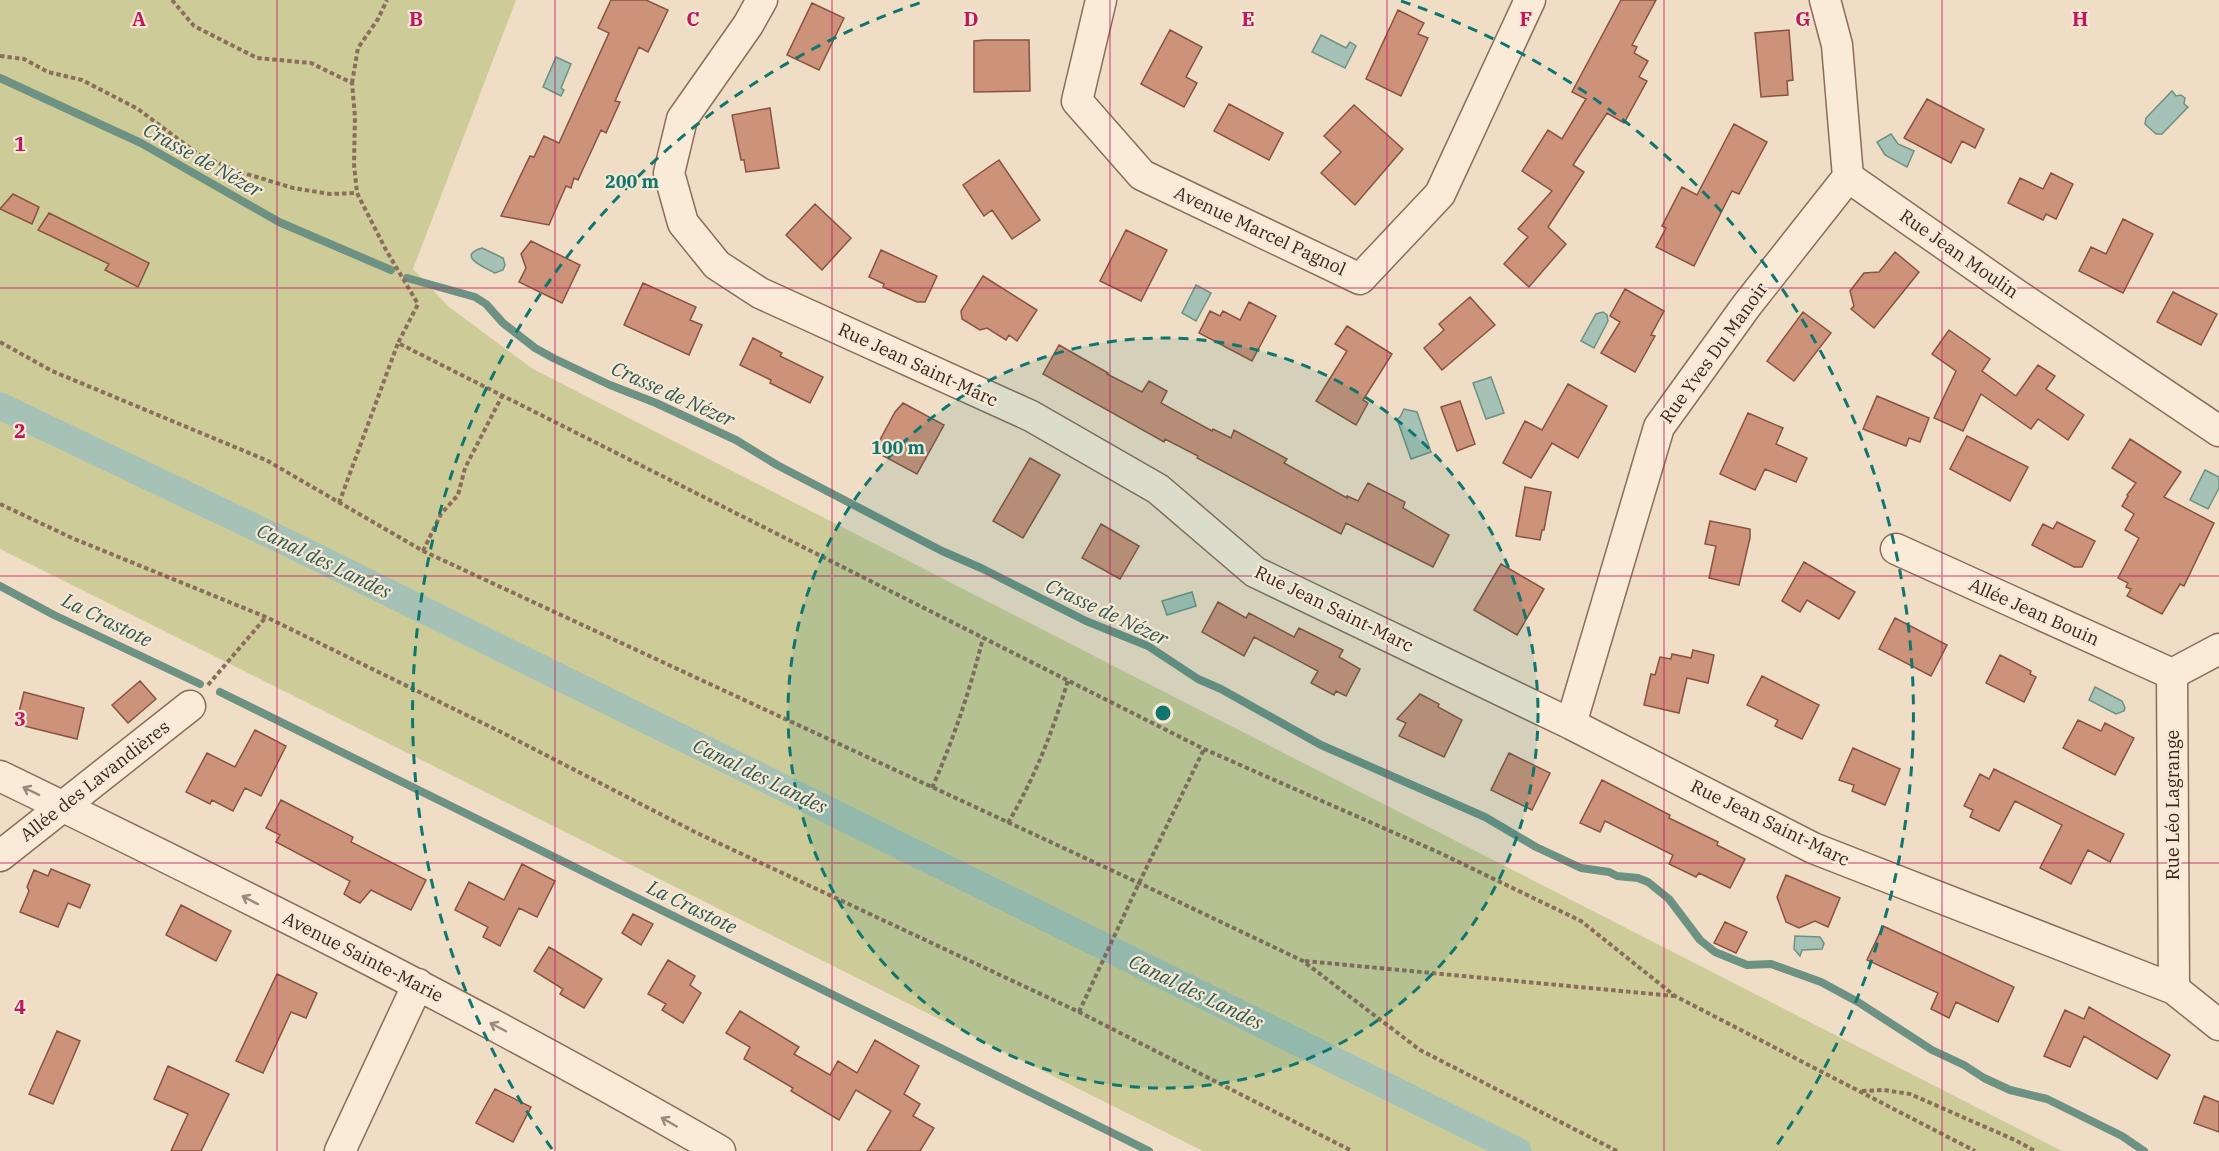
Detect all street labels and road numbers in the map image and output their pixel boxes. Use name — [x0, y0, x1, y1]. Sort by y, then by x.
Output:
street label: Avenue Marcel Pagnol — [1171, 181, 1350, 280]
street label: Rue Jean Moulin — [1895, 204, 2023, 303]
street label: Rue Yves Du Manoir — [1655, 278, 1773, 428]
street label: Rue Jean Saint-Marc — [835, 317, 1002, 412]
street label: Rue Jean Saint-Marc — [1251, 560, 1417, 657]
street label: Allée Jean Bouin — [1965, 572, 2103, 651]
street label: Allée des Lavandières — [15, 715, 174, 846]
street label: Rue Léo Lagrange — [2161, 730, 2184, 880]
street label: Rue Jean Saint-Marc — [1687, 774, 1853, 871]
street label: Avenue Sainte-Marie — [279, 906, 447, 1007]

